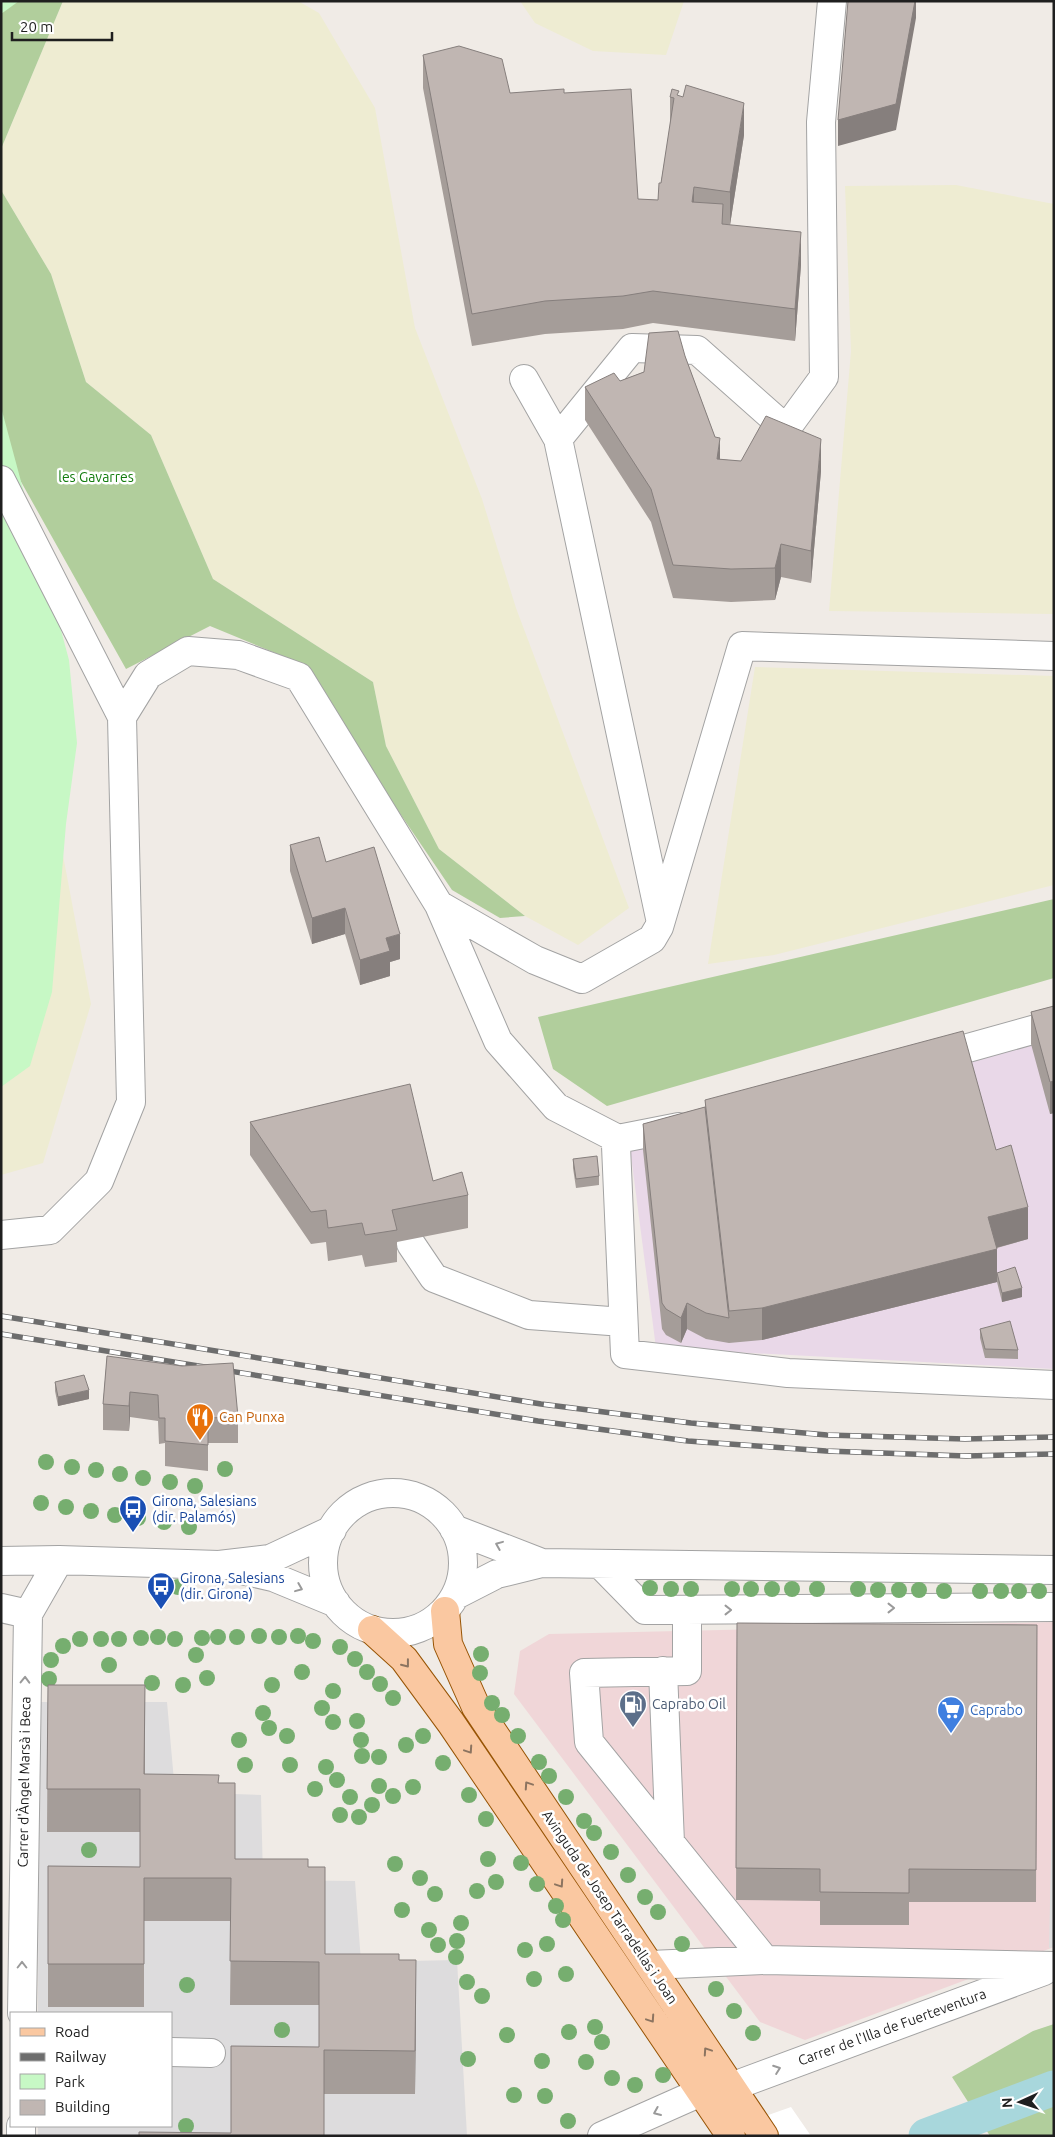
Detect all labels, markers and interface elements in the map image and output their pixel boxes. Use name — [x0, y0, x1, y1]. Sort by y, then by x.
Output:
scale bar — [12, 10, 112, 42]
text: 20 m — [20, 18, 53, 35]
park label: les Gavarres — [58, 469, 134, 485]
restaurant icon: Can Punxa — [185, 1402, 215, 1441]
place label: Can Punxa — [219, 1409, 285, 1425]
place label: Girona, Salesians (dir. Palamós) — [152, 1493, 257, 1525]
bus stop icon: Girona, Salesians (dir. Palamós) — [118, 1494, 148, 1533]
one-way arrow — [495, 1541, 503, 1551]
place label: Girona, Salesians (dir. Girona) — [180, 1570, 285, 1602]
bus stop icon: Girona, Salesians (dir. Girona) — [146, 1571, 176, 1610]
one-way arrow — [294, 1582, 303, 1592]
one-way arrow — [888, 1603, 895, 1613]
one-way arrow — [725, 1604, 733, 1615]
one-way arrow — [401, 1658, 409, 1667]
one-way arrow — [20, 1675, 30, 1683]
fuel station icon: Caprabo Oil — [618, 1689, 648, 1728]
supermarket icon: Caprabo — [936, 1695, 966, 1734]
street label: Carrer d'Àngel Marsà i Beca — [14, 1696, 33, 1868]
place label: Caprabo Oil — [652, 1696, 726, 1712]
place label: Caprabo — [970, 1702, 1023, 1718]
one-way arrow — [463, 1744, 472, 1753]
one-way arrow — [525, 1782, 534, 1791]
street label: Avinguda de Josep Tarradellas i Joan — [539, 1807, 681, 2007]
one-way arrow — [554, 1878, 563, 1888]
one-way arrow — [17, 1960, 27, 1968]
street label: Carrer de l'Illa de Fuerteventura — [796, 1985, 988, 2069]
legend — [10, 2012, 172, 2127]
one-way arrow — [645, 2014, 655, 2023]
text: Road — [55, 2023, 90, 2040]
one-way arrow — [704, 2047, 713, 2056]
text: Railway — [55, 2048, 106, 2065]
one-way arrow — [772, 2065, 780, 2075]
text: Park — [55, 2073, 85, 2090]
north arrow — [995, 2077, 1045, 2127]
text: N — [999, 2097, 1015, 2108]
text: Building — [55, 2098, 110, 2115]
one-way arrow — [653, 2106, 662, 2117]

